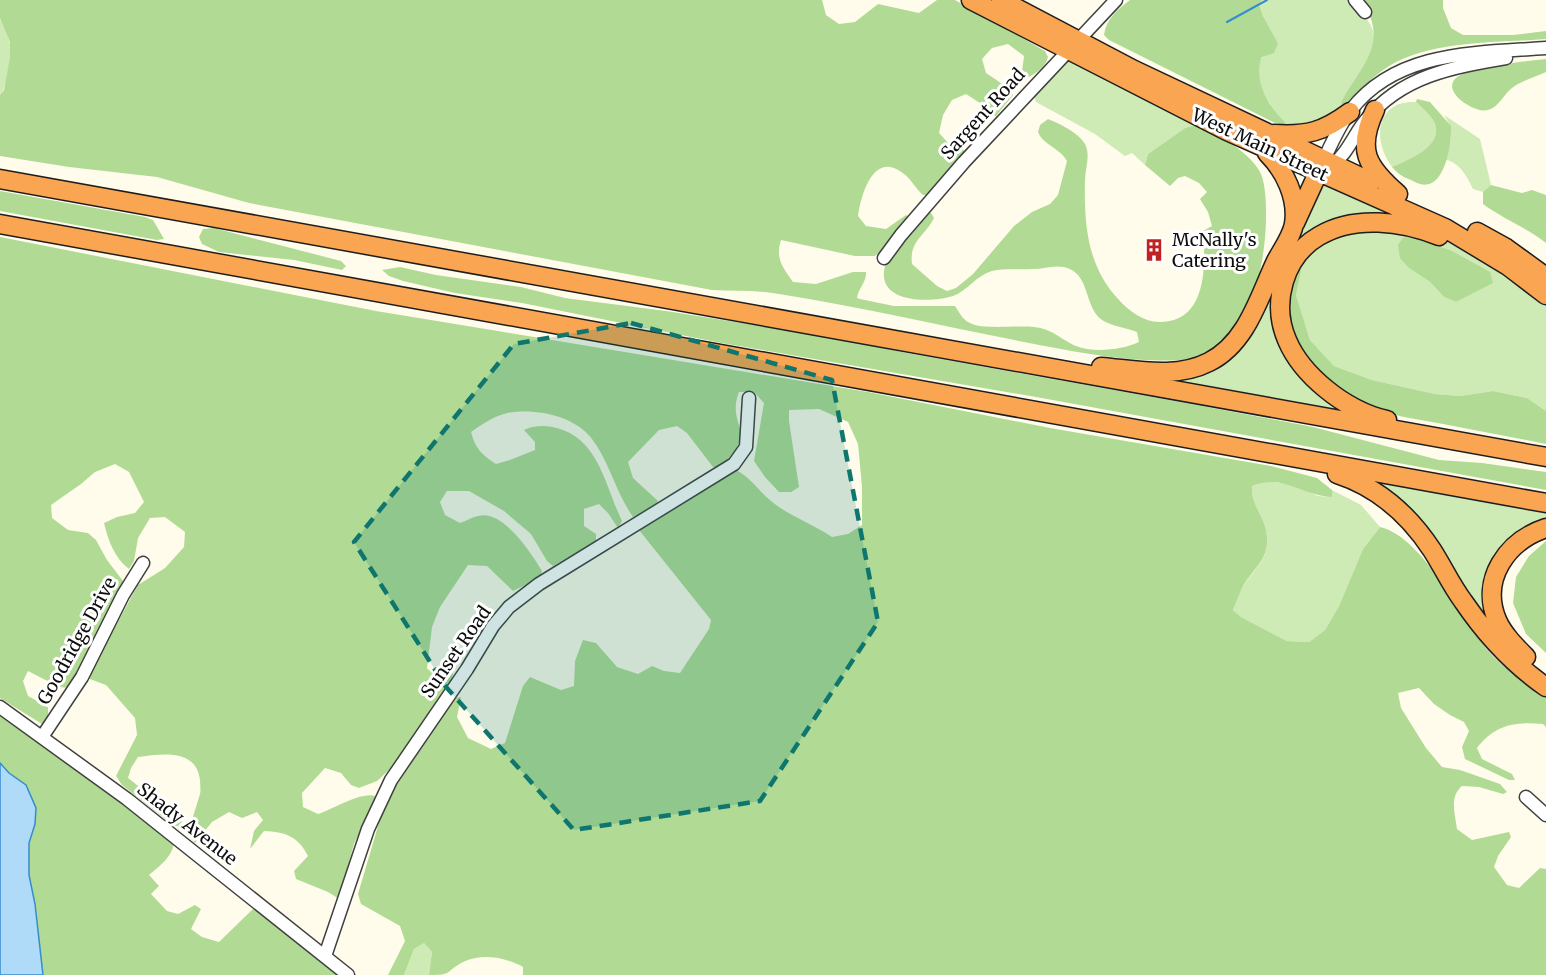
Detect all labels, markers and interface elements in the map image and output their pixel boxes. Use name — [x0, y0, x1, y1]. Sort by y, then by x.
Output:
street label: Sargent Road — [936, 63, 1030, 164]
street label: West Main Street — [1187, 102, 1332, 186]
place label: McNally's Catering — [1172, 228, 1257, 272]
building icon: McNally's Catering — [1141, 237, 1167, 263]
street label: Goodridge Drive — [32, 573, 121, 708]
street label: Sunset Road — [416, 601, 496, 702]
street label: Shady Avenue — [133, 777, 242, 870]

